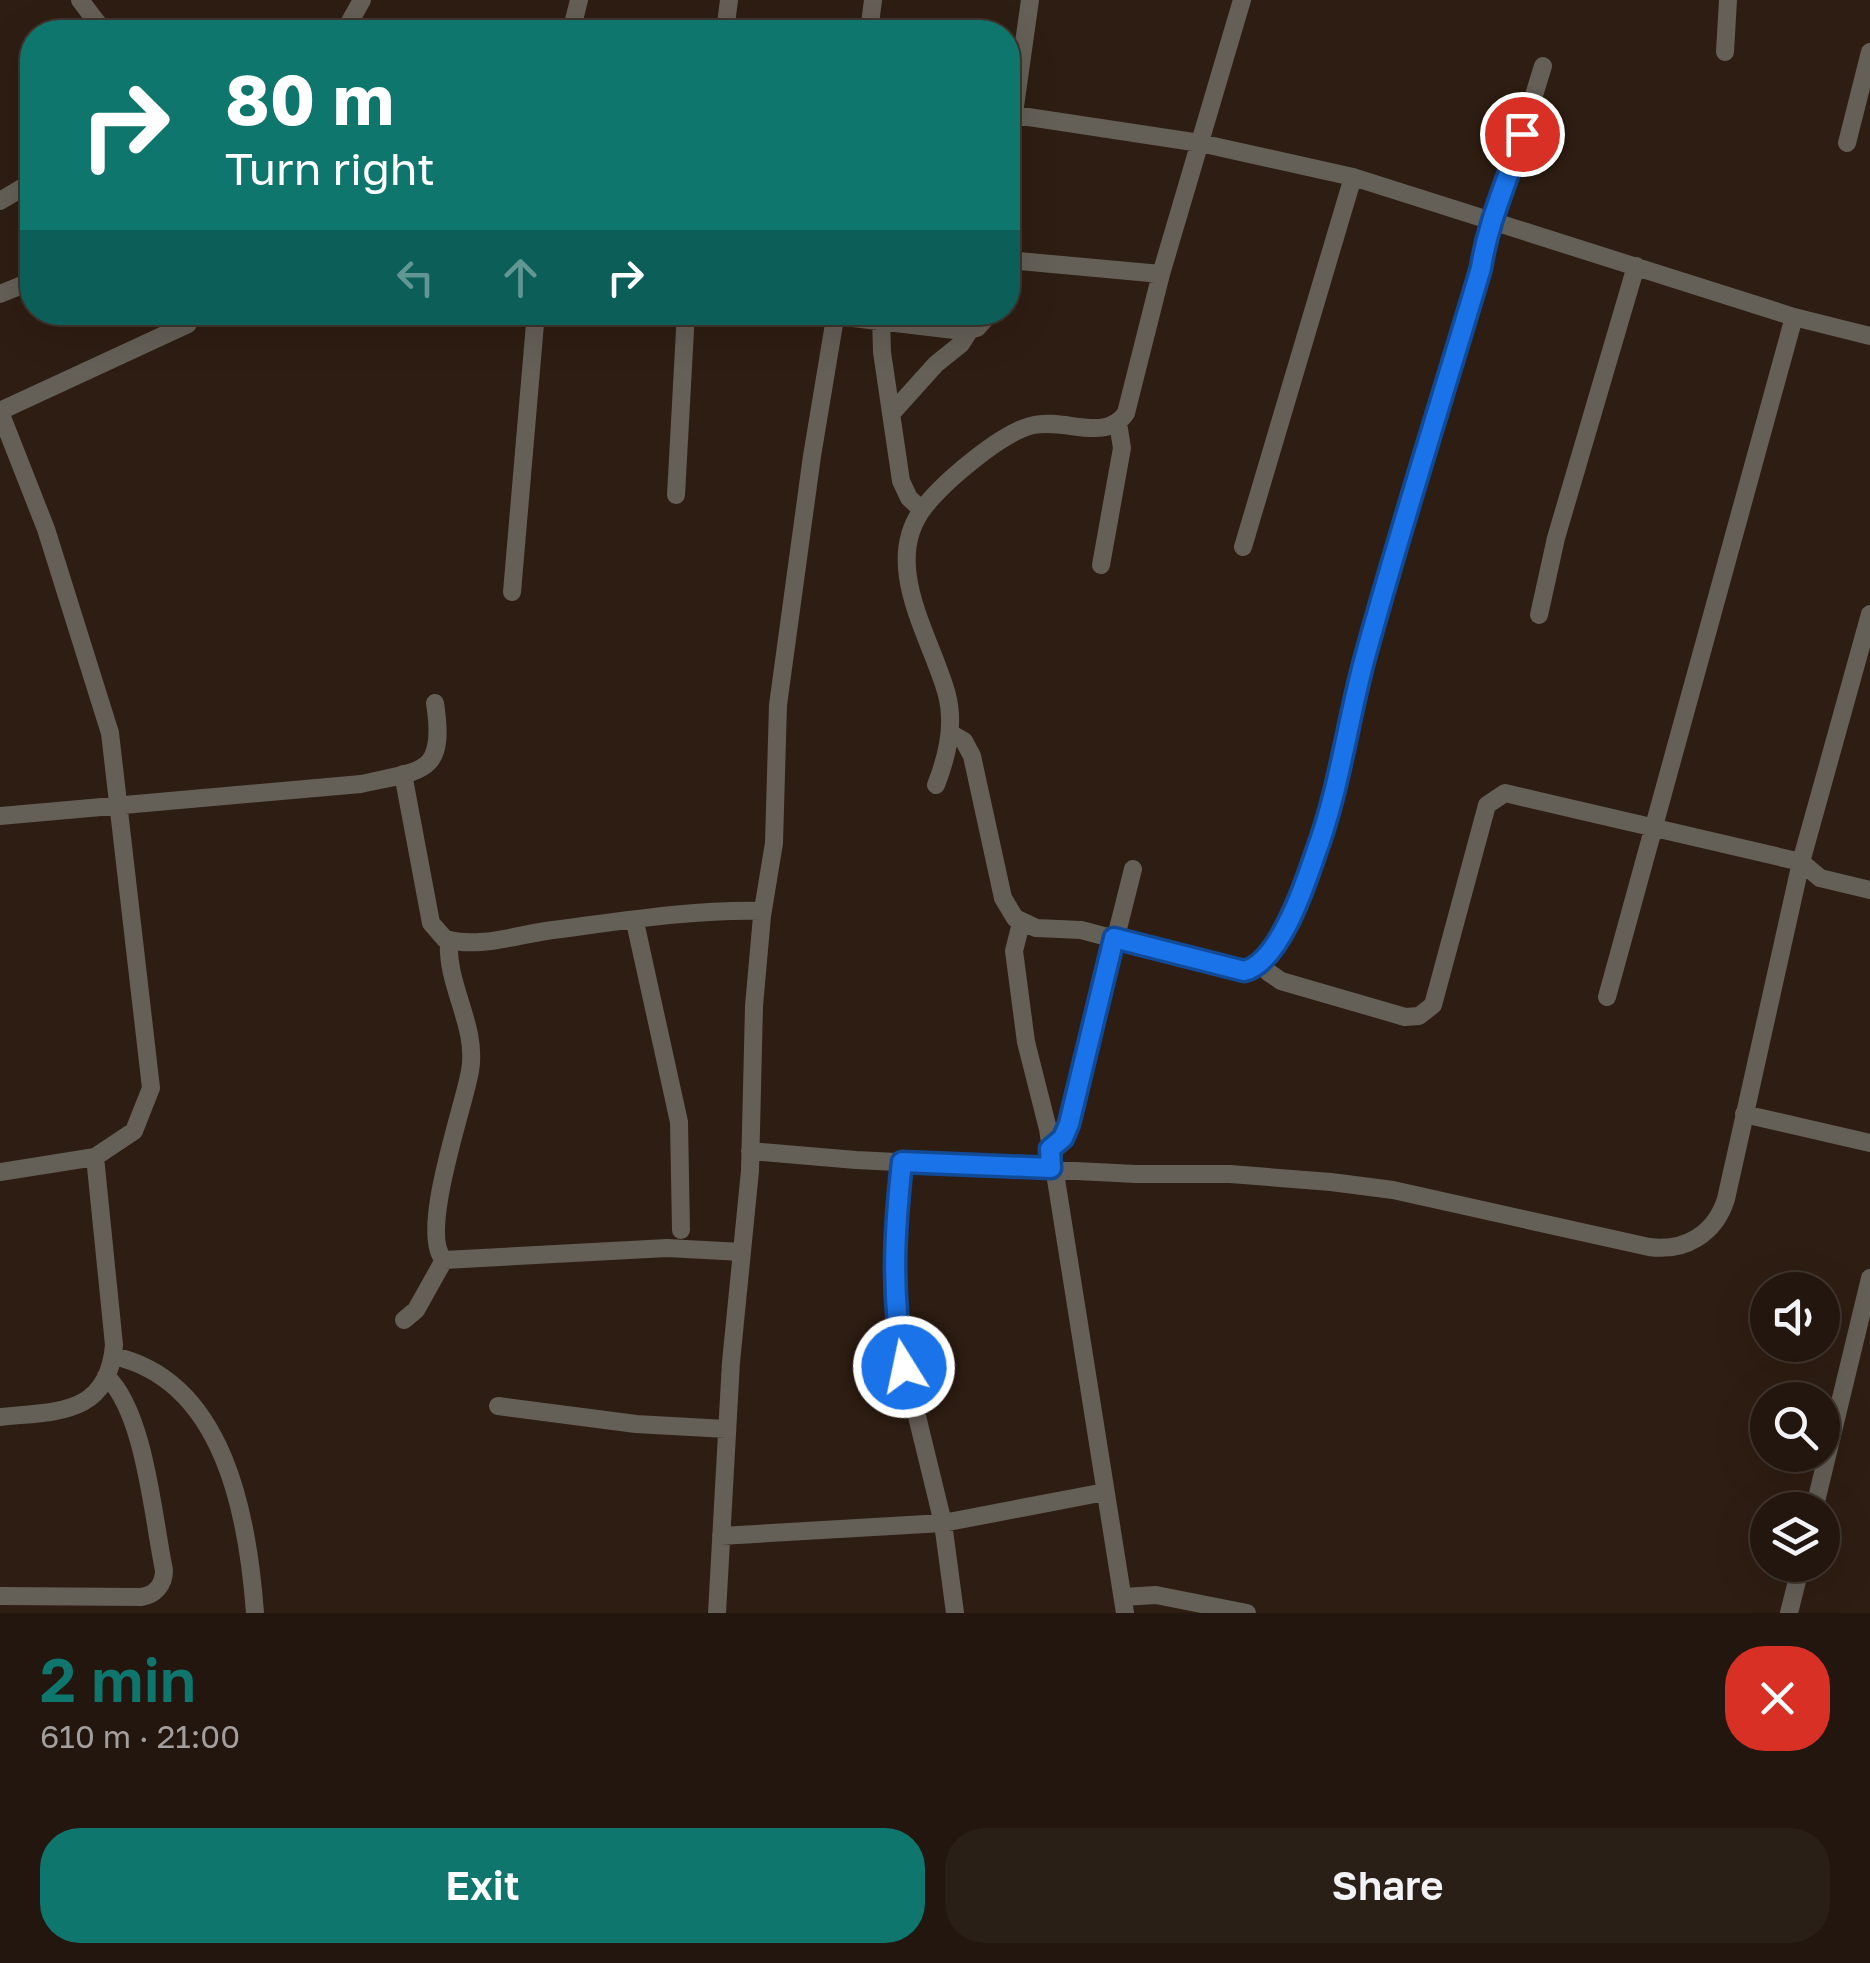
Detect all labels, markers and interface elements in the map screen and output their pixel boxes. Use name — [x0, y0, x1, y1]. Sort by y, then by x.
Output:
text: 80 m — [225, 56, 394, 140]
icon: right — [60, 60, 190, 190]
pin — [1480, 92, 1565, 177]
icon: arrive — [1495, 107, 1550, 162]
text: Turn right — [225, 141, 435, 195]
icon: left — [388, 250, 443, 305]
icon: ahead — [493, 250, 548, 305]
icon: right — [598, 250, 653, 305]
map controls — [1750, 1272, 1840, 1582]
button: sound — [1750, 1272, 1840, 1362]
position arrow — [852, 1315, 956, 1419]
button: search — [1750, 1382, 1840, 1472]
button: layers — [1750, 1492, 1840, 1582]
text: 2 min — [40, 1643, 196, 1715]
button: close — [1725, 1646, 1830, 1751]
text: 610 m · 21:00 — [40, 1717, 240, 1755]
button: Exit — [40, 1828, 925, 1943]
button: Share — [945, 1828, 1830, 1943]

